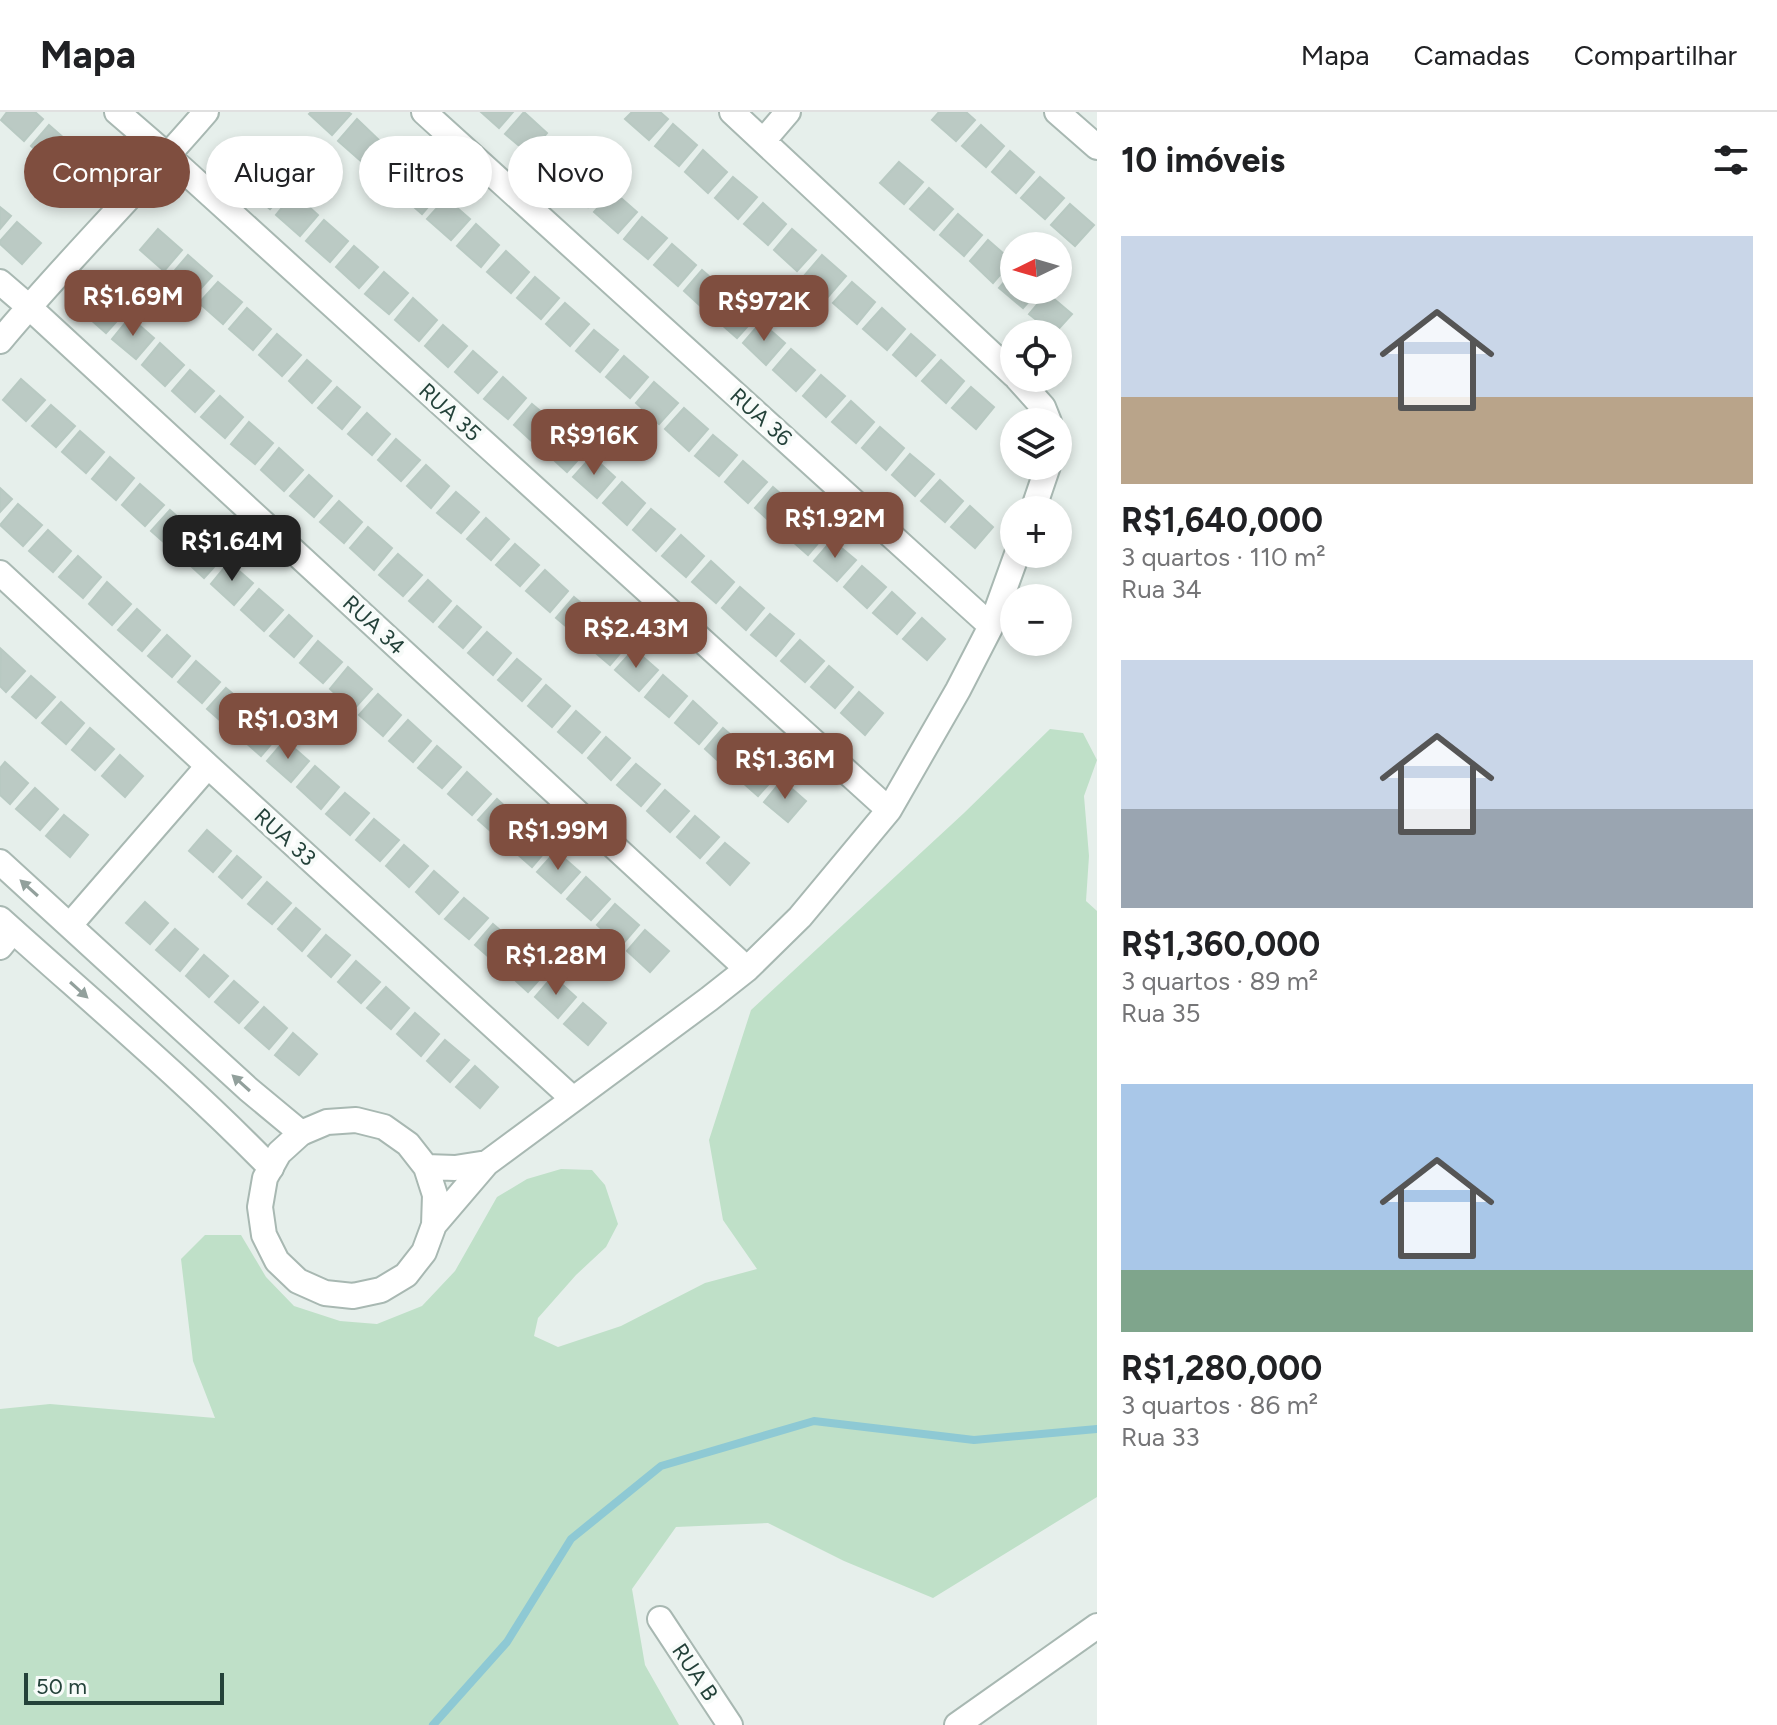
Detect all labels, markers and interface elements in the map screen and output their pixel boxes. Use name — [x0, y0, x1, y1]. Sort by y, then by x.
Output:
text: Mapa — [40, 32, 136, 78]
text: Mapa — [1301, 38, 1370, 72]
text: Camadas — [1414, 38, 1530, 72]
text: Compartilhar — [1574, 38, 1737, 72]
chip: Comprar — [24, 136, 190, 208]
chip: Alugar — [206, 136, 343, 208]
chip: Filtros — [359, 136, 492, 208]
chip: Novo — [508, 136, 632, 208]
icon: filters — [1709, 138, 1753, 182]
text: 10 imóveis — [1121, 140, 1285, 181]
north arrow — [1000, 232, 1072, 304]
map controls — [1000, 232, 1072, 656]
pin: R$1.69M — [59, 270, 207, 338]
pin: R$972K — [699, 275, 829, 343]
text: R$1.69M — [82, 280, 184, 312]
text: R$972K — [717, 285, 811, 317]
icon: home — [1365, 288, 1509, 432]
button: locate — [1000, 320, 1072, 392]
street label: RUA 35 — [413, 377, 487, 447]
street label: RUA 36 — [724, 382, 798, 452]
button: layers — [1000, 408, 1072, 480]
pin: R$916K — [529, 409, 659, 477]
text: R$916K — [549, 419, 639, 451]
pin: R$1.92M — [761, 492, 909, 560]
button: + — [1000, 496, 1072, 568]
text: R$1,640,000 — [1121, 500, 1323, 541]
text: R$1.92M — [784, 502, 886, 534]
pin: R$1.64M — [158, 515, 306, 583]
text: R$1.64M — [181, 525, 283, 557]
text: 3 quartos · 110 m² — [1121, 541, 1326, 573]
text: Rua 34 — [1121, 573, 1202, 605]
button: − — [1000, 584, 1072, 656]
street label: RUA 34 — [337, 589, 411, 661]
pin: R$2.43M — [562, 602, 710, 670]
text: R$2.43M — [583, 612, 689, 644]
pin: R$1.03M — [214, 693, 362, 761]
text: R$1.03M — [237, 703, 339, 735]
icon: home — [1365, 712, 1509, 856]
pin: R$1.36M — [711, 733, 859, 801]
text: R$1.36M — [735, 743, 835, 775]
street label: RUA 33 — [249, 802, 321, 872]
pin: R$1.99M — [484, 804, 632, 872]
text: R$1.99M — [507, 814, 609, 846]
one-way arrow — [19, 879, 39, 897]
text: R$1,360,000 — [1121, 924, 1320, 965]
pin: R$1.28M — [482, 929, 630, 997]
text: R$1.28M — [505, 939, 607, 971]
text: 3 quartos · 89 m² — [1121, 965, 1318, 997]
one-way arrow — [69, 981, 88, 999]
text: Rua 35 — [1121, 997, 1201, 1029]
one-way arrow — [232, 1074, 251, 1092]
icon: home — [1365, 1136, 1509, 1280]
text: R$1,280,000 — [1121, 1348, 1322, 1389]
text: 3 quartos · 86 m² — [1121, 1389, 1318, 1421]
text: Rua 33 — [1121, 1421, 1200, 1453]
street label: RUA B — [666, 1638, 724, 1706]
scale bar — [24, 1669, 224, 1705]
text: 50 m — [36, 1673, 87, 1700]

